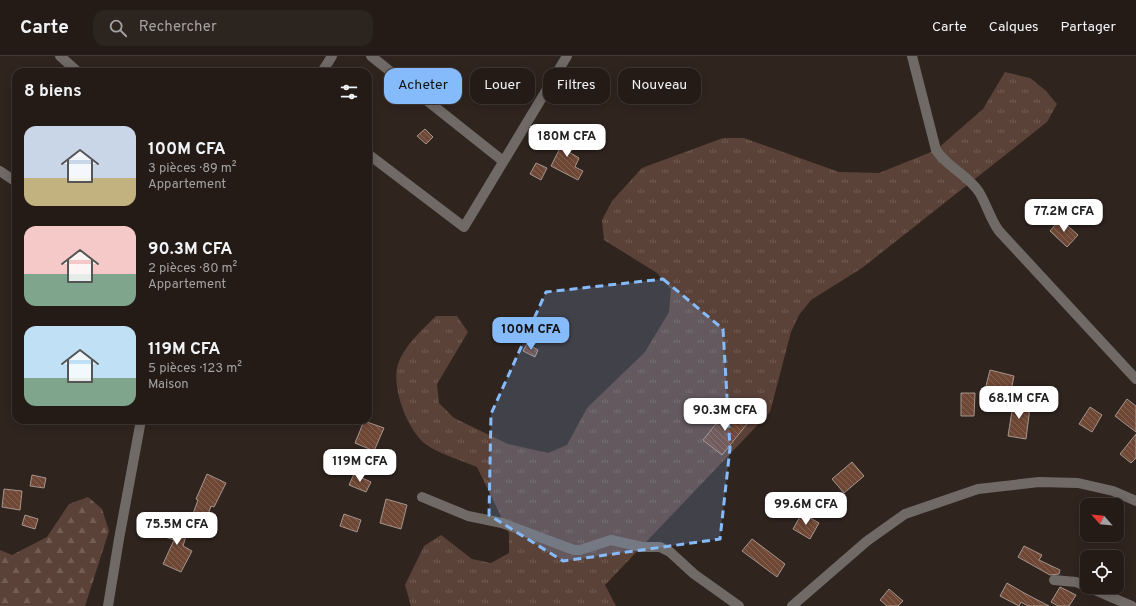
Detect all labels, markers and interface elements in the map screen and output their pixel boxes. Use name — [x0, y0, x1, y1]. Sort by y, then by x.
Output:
search box — [93, 10, 373, 46]
text: Carte — [20, 16, 69, 40]
icon: search — [107, 17, 129, 39]
text: Rechercher — [139, 18, 217, 37]
text: Carte — [932, 19, 967, 36]
text: Calques — [989, 19, 1039, 36]
text: Partager — [1061, 19, 1116, 36]
chip: Acheter — [384, 68, 462, 104]
chip: Louer — [470, 68, 535, 104]
chip: Filtres — [543, 68, 610, 104]
chip: Nouveau — [618, 68, 701, 104]
text: 8 biens — [24, 81, 82, 103]
icon: filters — [338, 81, 360, 103]
pin: 180M CFA — [526, 124, 608, 158]
text: 180M CFA — [538, 129, 596, 145]
text: 100M CFA — [148, 139, 226, 161]
icon: home — [56, 142, 104, 190]
text: 3 pièces · 89 m² — [148, 161, 236, 177]
text: Appartement — [148, 177, 226, 193]
pin: 77.2M CFA — [1018, 199, 1110, 233]
text: 77.2M CFA — [1034, 204, 1094, 220]
text: 90.3M CFA — [148, 239, 232, 261]
icon: home — [56, 242, 104, 290]
text: 2 pièces · 80 m² — [148, 261, 237, 277]
text: Appartement — [148, 277, 226, 293]
pin: 100M CFA — [490, 317, 572, 351]
text: 100M CFA — [501, 322, 561, 338]
text: 119M CFA — [148, 339, 221, 361]
icon: home — [56, 342, 104, 390]
text: 5 pièces · 123 m² — [148, 361, 242, 377]
text: Maison — [148, 377, 189, 393]
pin: 68.1M CFA — [973, 386, 1065, 420]
text: 68.1M CFA — [988, 391, 1050, 407]
pin: 90.3M CFA — [679, 398, 771, 432]
text: 90.3M CFA — [693, 403, 757, 419]
pin: 119M CFA — [319, 449, 401, 483]
text: 119M CFA — [332, 454, 388, 470]
pin: 99.6M CFA — [760, 492, 852, 526]
text: 99.6M CFA — [774, 497, 838, 513]
north arrow — [1080, 498, 1124, 542]
map controls — [1080, 498, 1124, 594]
pin: 75.5M CFA — [131, 512, 223, 546]
text: 75.5M CFA — [145, 517, 209, 533]
button: locate — [1080, 550, 1124, 594]

